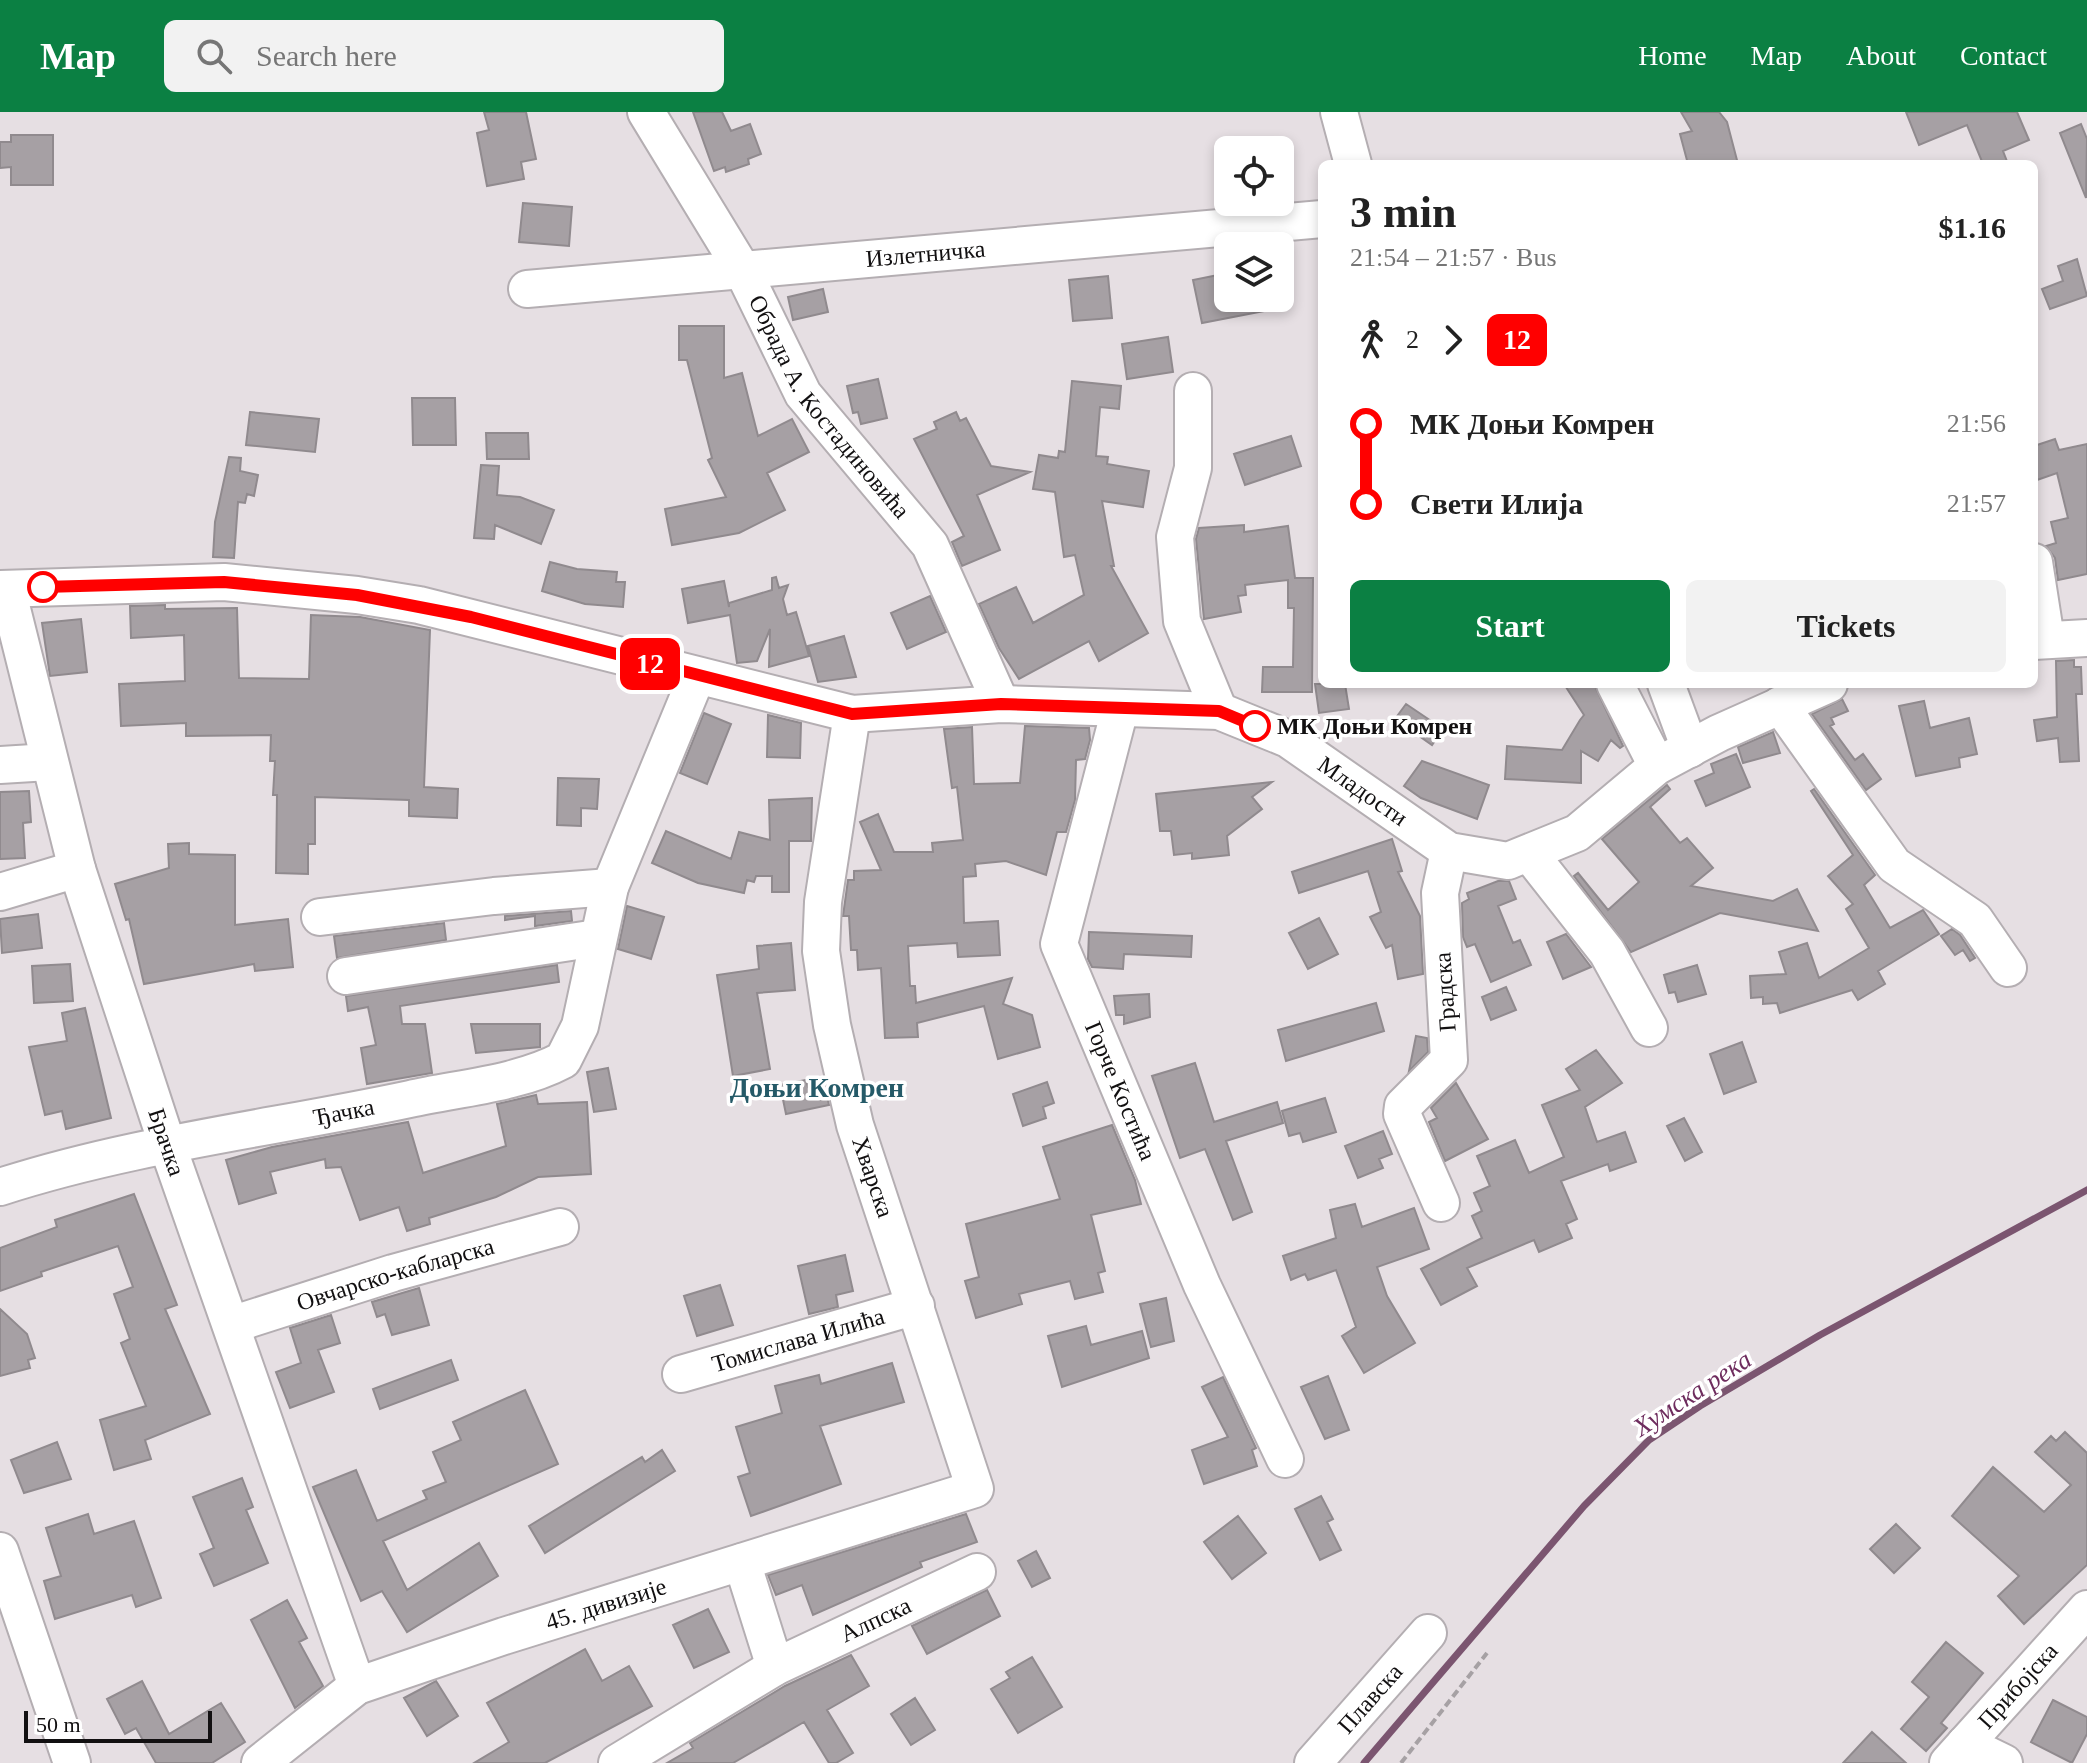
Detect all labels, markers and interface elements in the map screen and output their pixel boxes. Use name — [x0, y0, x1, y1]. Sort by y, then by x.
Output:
search box — [164, 20, 724, 92]
icon: search — [192, 34, 236, 78]
text: Map — [40, 35, 116, 77]
text: Search here — [256, 39, 397, 72]
text: Home — [1638, 40, 1707, 71]
text: Map — [1751, 40, 1802, 71]
text: About — [1846, 40, 1916, 71]
text: Contact — [1960, 40, 2047, 71]
map controls — [1214, 136, 1294, 312]
button: locate — [1214, 136, 1294, 216]
text: 3 min — [1350, 188, 1456, 237]
text: $1.16 — [1939, 211, 2006, 244]
button: layers — [1214, 232, 1294, 312]
street label: Излетничка — [865, 236, 987, 272]
text: 21:54 – 21:57 · Bus — [1350, 243, 1557, 272]
street label: Обрада А. Костадиновића — [744, 291, 915, 524]
icon: walk — [1350, 318, 1394, 362]
icon: forward — [1431, 318, 1475, 362]
text: 12 — [1503, 324, 1531, 355]
text: 2 — [1406, 325, 1419, 354]
text: МК Доњи Комрен — [1410, 407, 1654, 440]
text: 21:56 — [1947, 409, 2006, 438]
text: Свети Илија — [1410, 487, 1583, 520]
text: 21:57 — [1947, 489, 2006, 518]
unlabelled marker — [28, 572, 58, 602]
button: Start — [1350, 580, 1670, 672]
button: Tickets — [1686, 580, 2006, 672]
line badge: 12 — [614, 638, 686, 690]
text: 12 — [636, 648, 664, 679]
marker: МК Доњи Комрен — [1240, 711, 1270, 741]
place label: МК Доњи Комрен — [1277, 713, 1473, 739]
street label: Младости — [1313, 751, 1412, 831]
street label: Градска — [1429, 951, 1461, 1033]
street label: Горче Костића — [1080, 1018, 1161, 1164]
district label: Доњи Комрен — [730, 1072, 904, 1103]
street label: Ђачка — [311, 1094, 377, 1131]
street label: Брачка — [143, 1105, 190, 1180]
street label: Хварска — [847, 1133, 899, 1221]
street label: Овчарско-кабларска — [293, 1233, 497, 1316]
street label: Томислава Илића — [709, 1303, 888, 1377]
water label: Хумска река — [1627, 1345, 1757, 1443]
street label: 45. дивизије — [543, 1573, 670, 1635]
street label: Алпска — [836, 1592, 915, 1647]
street label: Прибојска — [1973, 1638, 2063, 1734]
street label: Плавска — [1332, 1658, 1408, 1739]
scale bar — [24, 1707, 212, 1743]
text: 50 m — [36, 1712, 81, 1737]

